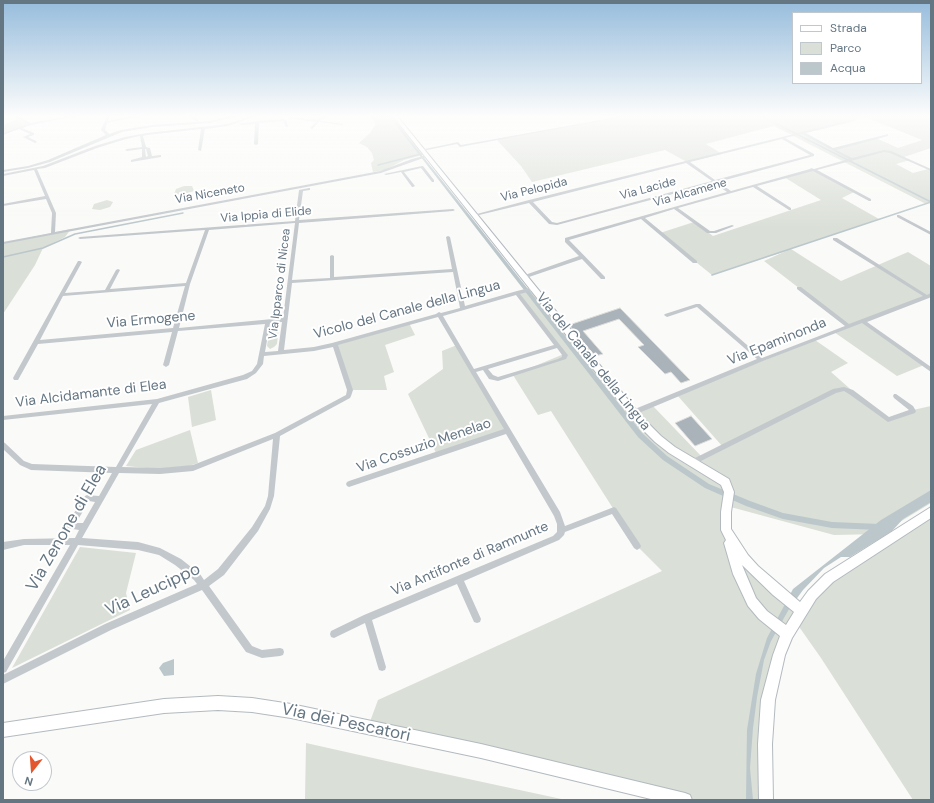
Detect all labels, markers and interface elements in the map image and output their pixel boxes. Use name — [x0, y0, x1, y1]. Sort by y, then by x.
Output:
legend — [792, 12, 922, 84]
text: Strada — [830, 20, 867, 36]
text: Parco — [830, 40, 861, 56]
text: Acqua — [830, 60, 865, 76]
street label: Via Pelopida — [499, 175, 569, 205]
street label: Via Lacide — [618, 175, 678, 203]
street label: Via Alcamene — [652, 176, 728, 210]
street label: Via Niceneto — [174, 181, 246, 207]
street label: Via Ippia di Elide — [220, 204, 312, 226]
street label: Via Ipparco di Nicea — [266, 228, 294, 340]
street label: Vicolo del Canale della Lingua — [312, 277, 502, 343]
street label: Via del Canale della Lingua — [532, 290, 654, 434]
street label: Via Ermogene — [106, 308, 196, 332]
street label: Via Epaminonda — [725, 315, 829, 369]
street label: Via Alcidamante di Elea — [15, 376, 167, 412]
street label: Via Cossuzio Menelao — [355, 415, 493, 477]
street label: Via Zenone di Elea — [22, 461, 112, 595]
street label: Via Antifonte di Ramnunte — [389, 518, 551, 600]
street label: Via Leucippo — [102, 559, 204, 621]
street label: Via dei Pescatori — [280, 699, 412, 747]
north arrow — [12, 751, 52, 791]
text: N — [23, 774, 35, 789]

